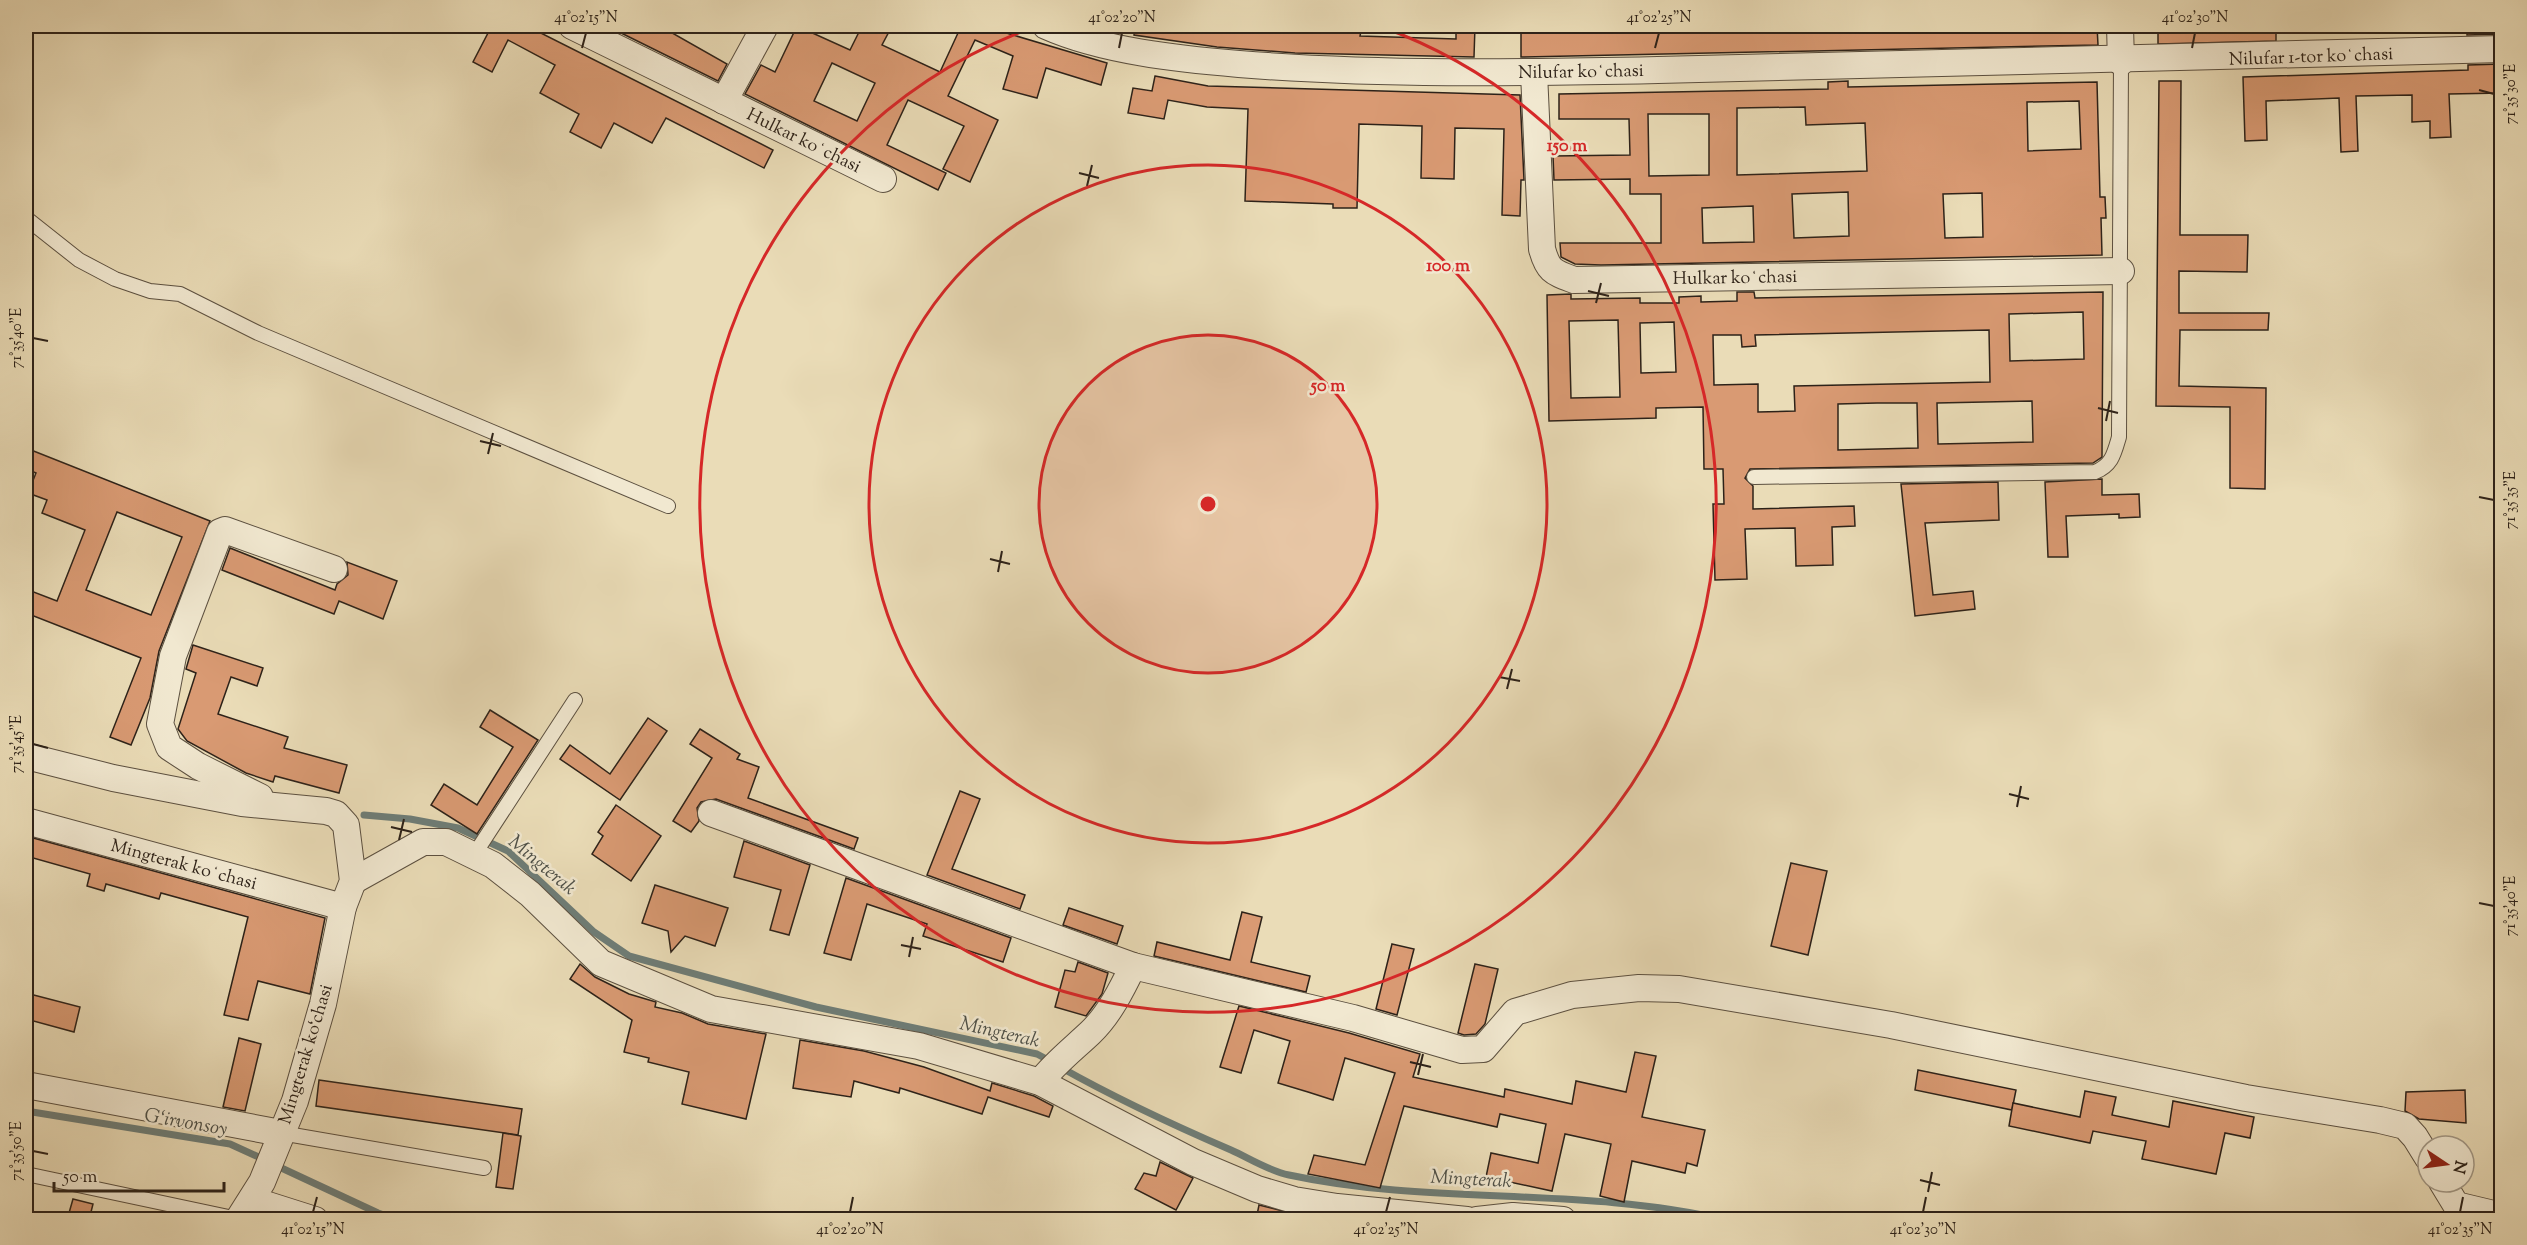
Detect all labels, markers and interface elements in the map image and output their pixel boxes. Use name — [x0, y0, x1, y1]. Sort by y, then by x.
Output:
text: 41°02'15"N — [554, 8, 618, 29]
text: 41°02'20"N — [1088, 8, 1156, 29]
text: 41°02'25"N — [1626, 8, 1692, 29]
text: 41°02'30"N — [2162, 8, 2228, 29]
street label: Nilufar 1-tor koʻchasi — [2229, 42, 2394, 74]
street label: Nilufar koʻchasi — [1518, 59, 1644, 87]
text: 71°35'30"E — [2501, 64, 2522, 124]
street label: Hulkar koʻchasi — [741, 103, 865, 181]
text: 150 m — [1547, 134, 1587, 160]
text: 100 m — [1426, 254, 1470, 280]
street label: Hulkar koʻchasi — [1673, 265, 1798, 293]
text: 71°35'40"E — [7, 308, 28, 368]
text: 50 m — [1309, 374, 1345, 400]
text: 71°35'35"E — [2501, 471, 2522, 529]
centre of rings — [1198, 494, 1218, 514]
text: 71°35'45"E — [7, 715, 28, 773]
water label: Mingterak — [501, 829, 582, 903]
street label: Mingterak koʻchasi — [107, 834, 260, 898]
text: 71°35'40"E — [2501, 876, 2522, 936]
street label: Mingterak ko‘chasi — [273, 981, 341, 1128]
water label: Mingterak — [956, 1010, 1042, 1057]
water label: G‘irvonsoy — [142, 1102, 229, 1145]
text: 71°35'50"E — [7, 1121, 28, 1181]
north arrow — [2416, 1134, 2476, 1194]
scale bar — [54, 1155, 224, 1193]
text: N — [2445, 1158, 2471, 1176]
water label: Mingterak — [1429, 1164, 1512, 1197]
text: 50 m — [62, 1165, 98, 1191]
text: 41°02'15"N — [281, 1220, 345, 1241]
text: 41°02'20"N — [816, 1220, 884, 1241]
text: 41°02'25"N — [1353, 1220, 1419, 1241]
text: 41°02'30"N — [1890, 1220, 1956, 1241]
text: 41°02'35"N — [2428, 1220, 2492, 1241]

